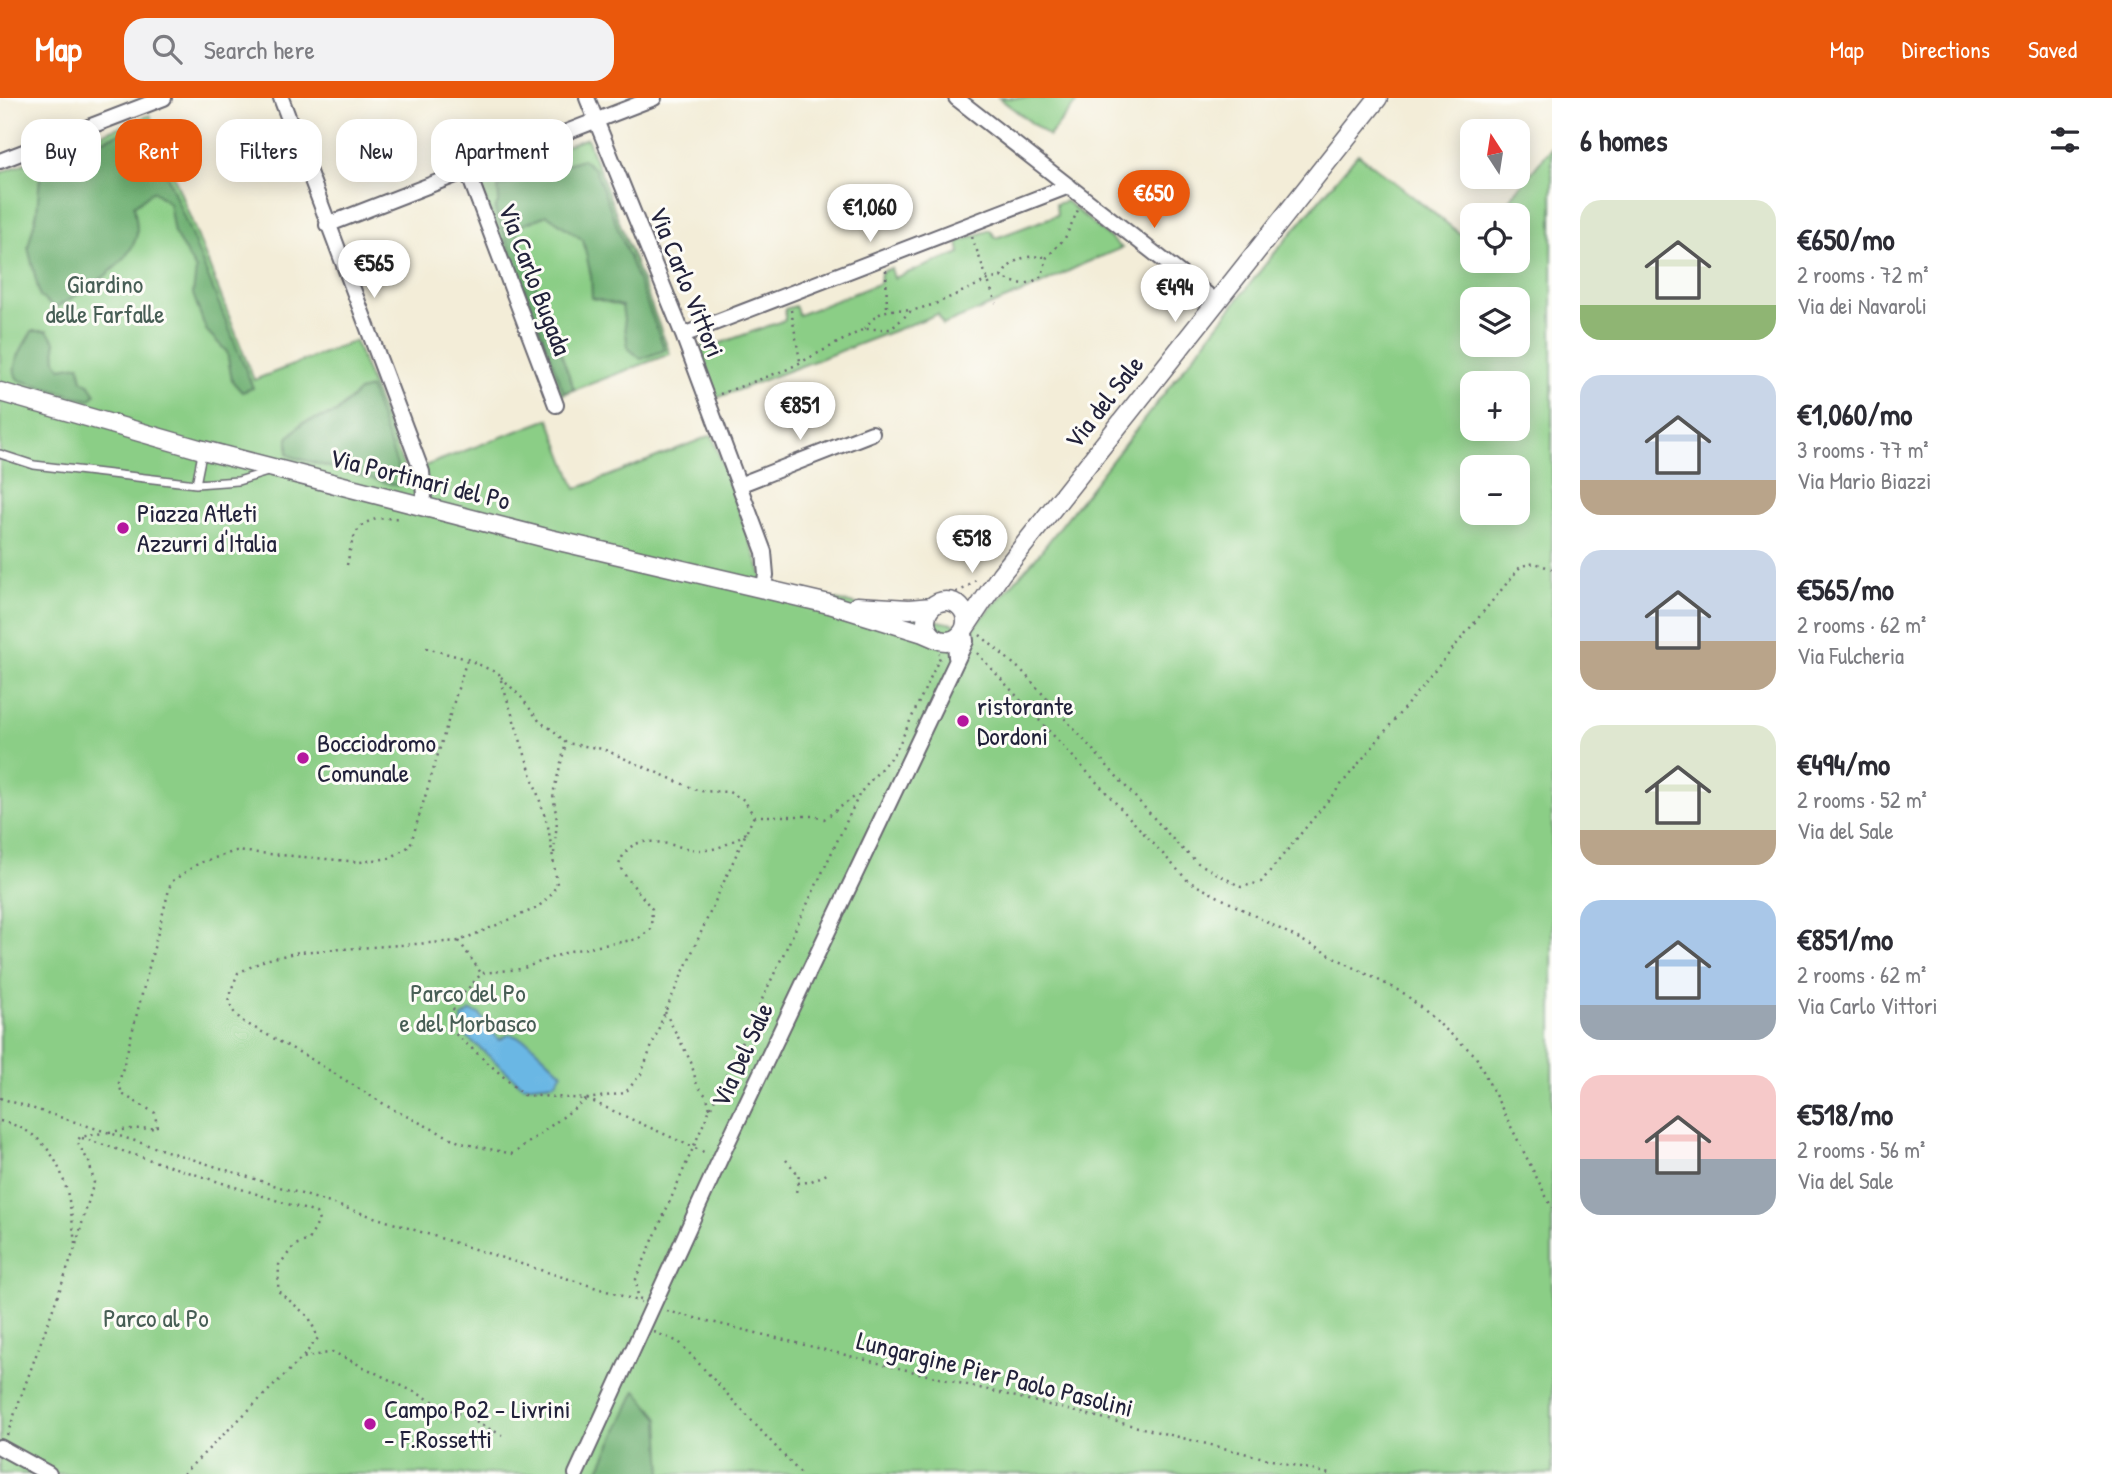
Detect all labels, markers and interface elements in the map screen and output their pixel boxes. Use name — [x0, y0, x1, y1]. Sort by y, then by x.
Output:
search box — [124, 18, 614, 81]
text: Map — [35, 27, 82, 71]
icon: search — [148, 30, 186, 68]
text: Search here — [204, 32, 315, 67]
text: Map — [1830, 33, 1864, 65]
text: Directions — [1902, 33, 1990, 65]
text: Saved — [2028, 33, 2077, 65]
chip: Buy — [21, 119, 101, 182]
chip: Rent — [115, 119, 202, 182]
chip: Filters — [216, 119, 322, 182]
chip: New — [336, 119, 417, 182]
chip: Apartment — [431, 119, 573, 182]
north arrow — [1460, 119, 1530, 189]
map controls — [1460, 119, 1530, 525]
text: 6 homes — [1580, 120, 1667, 160]
icon: filters — [2046, 121, 2084, 159]
pin: €650 — [1113, 170, 1195, 230]
text: €650 — [1134, 177, 1174, 208]
pin: €1,060 — [813, 184, 927, 244]
text: €1,060 — [843, 191, 897, 222]
street label: Via Carlo Bugada — [490, 198, 580, 360]
street label: Via Carlo Vittori — [641, 202, 733, 362]
button: locate — [1460, 203, 1530, 273]
text: €650/mo — [1797, 219, 1895, 259]
icon: home — [1636, 228, 1720, 312]
pin: €565 — [333, 240, 415, 300]
text: €565 — [354, 247, 394, 278]
text: 2 rooms · 72 m² — [1797, 259, 1929, 290]
pin: €494 — [1134, 264, 1216, 324]
park label: Giardino delle Farfalle — [45, 266, 165, 331]
text: €494 — [1157, 271, 1193, 302]
button: layers — [1460, 287, 1530, 357]
text: Via dei Navaroli — [1797, 290, 1927, 321]
street label: Via del Sale — [1056, 348, 1151, 456]
button: + — [1460, 371, 1530, 441]
pin: €851 — [759, 382, 841, 442]
text: €851 — [780, 389, 820, 420]
text: €1,060/mo — [1797, 394, 1912, 434]
icon: home — [1636, 403, 1720, 487]
text: 3 rooms · 77 m² — [1797, 434, 1929, 465]
street label: Via Portinari del Po — [326, 439, 514, 518]
button: − — [1460, 455, 1530, 525]
text: Via Mario Biazzi — [1797, 465, 1931, 496]
place label: Piazza Atleti Azzurri d'Italia — [137, 495, 277, 560]
pin: €518 — [931, 516, 1013, 575]
marker: Piazza Atleti Azzurri d'Italia — [115, 520, 131, 536]
text: €518 — [952, 522, 992, 553]
text: €565/mo — [1797, 569, 1894, 609]
icon: home — [1636, 578, 1720, 662]
text: 2 rooms · 62 m² — [1797, 609, 1926, 640]
text: Via Fulcheria — [1797, 640, 1904, 671]
place label: ristorante Dordoni — [977, 688, 1074, 753]
marker: ristorante Dordoni — [955, 713, 971, 729]
place label: Bocciodromo Comunale — [317, 725, 436, 790]
text: €494/mo — [1797, 744, 1890, 784]
marker: Bocciodromo Comunale — [295, 750, 311, 766]
icon: home — [1636, 753, 1720, 837]
text: 2 rooms · 52 m² — [1797, 784, 1927, 815]
text: Via del Sale — [1797, 815, 1894, 846]
text: €851/mo — [1797, 919, 1893, 959]
icon: home — [1636, 928, 1720, 1012]
text: 2 rooms · 62 m² — [1797, 959, 1926, 990]
park label: Parco del Po e del Morbasco — [399, 975, 537, 1040]
text: Via Carlo Vittori — [1797, 990, 1938, 1021]
street label: Via Del Sale — [702, 997, 781, 1113]
text: €518/mo — [1797, 1094, 1893, 1134]
icon: home — [1636, 1103, 1720, 1187]
text: 2 rooms · 56 m² — [1797, 1134, 1925, 1165]
text: Via del Sale — [1797, 1165, 1894, 1196]
park label: Parco al Po — [103, 1300, 209, 1335]
street label: Lungargine Pier Paolo Pasolini — [853, 1322, 1137, 1425]
place label: Campo Po2 - Livrini - F.Rossetti — [384, 1391, 571, 1456]
marker: Campo Po2 - Livrini - F.Rossetti — [362, 1416, 378, 1432]

